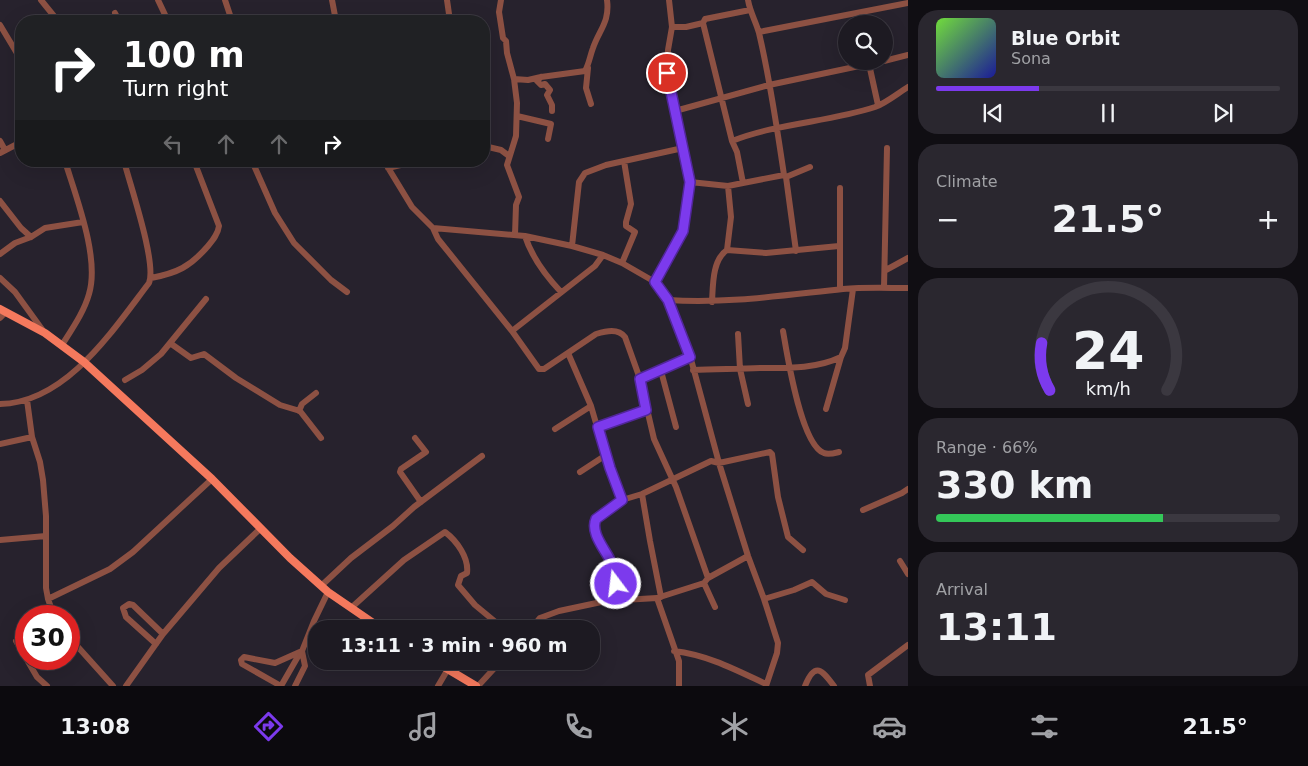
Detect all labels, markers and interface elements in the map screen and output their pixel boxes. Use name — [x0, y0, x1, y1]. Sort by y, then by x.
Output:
map controls — [838, 15, 893, 70]
button: search — [838, 15, 893, 70]
text: Blue Orbit — [1011, 27, 1120, 49]
icon: right — [40, 35, 105, 100]
text: 100 m — [123, 35, 245, 75]
text: Sona — [1011, 49, 1051, 68]
pin — [646, 52, 688, 94]
icon: arrive — [653, 59, 681, 87]
text: Turn right — [123, 76, 228, 101]
icon: previous — [979, 99, 1007, 127]
icon: pause — [1094, 99, 1122, 127]
icon: next — [1209, 99, 1237, 127]
icon: left — [159, 130, 187, 158]
icon: ahead — [212, 130, 240, 158]
icon: ahead — [265, 130, 293, 158]
icon: right — [318, 130, 346, 158]
text: Climate — [936, 172, 998, 191]
text: 21.5° — [1052, 197, 1164, 241]
text: − — [936, 203, 959, 236]
text: + — [1257, 203, 1280, 236]
text: 24 — [1072, 321, 1144, 381]
text: km/h — [1085, 378, 1131, 399]
text: Range · 66% — [936, 438, 1038, 457]
text: 330 km — [936, 463, 1093, 507]
position arrow — [589, 557, 641, 609]
text: Arrival — [936, 580, 988, 599]
speed limit sign: 30 — [15, 605, 80, 670]
text: 13:11 — [936, 605, 1057, 649]
text: 13:11 · 3 min · 960 m — [340, 634, 568, 656]
icon: directions — [251, 709, 286, 744]
icon: music — [406, 709, 441, 744]
icon: phone — [561, 709, 596, 744]
icon: climate — [717, 709, 752, 744]
icon: car — [872, 709, 907, 744]
icon: filters — [1027, 709, 1062, 744]
text: 13:08 — [60, 714, 130, 739]
text: 21.5° — [1182, 714, 1248, 739]

